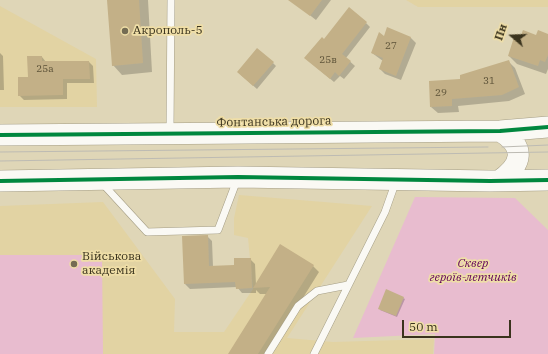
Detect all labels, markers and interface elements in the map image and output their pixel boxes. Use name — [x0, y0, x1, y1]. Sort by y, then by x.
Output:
north arrow — [492, 16, 532, 56]
text: Пн — [491, 22, 510, 42]
place label: Акрополь-5 — [133, 24, 203, 38]
marker: Акрополь-5 — [120, 26, 130, 36]
house number: 27 — [385, 40, 397, 52]
house number: 25в — [319, 54, 337, 66]
house number: 25а — [36, 63, 54, 75]
house number: 31 — [483, 75, 495, 87]
house number: 29 — [435, 87, 447, 99]
street label: Фонтанська дорога — [216, 114, 332, 130]
place label: Військова академія — [82, 250, 141, 278]
park label: Сквер героїв-летчиків — [429, 257, 517, 285]
marker: Військова академія — [69, 259, 79, 269]
scale bar — [404, 312, 513, 338]
text: 50 m — [409, 319, 438, 334]

